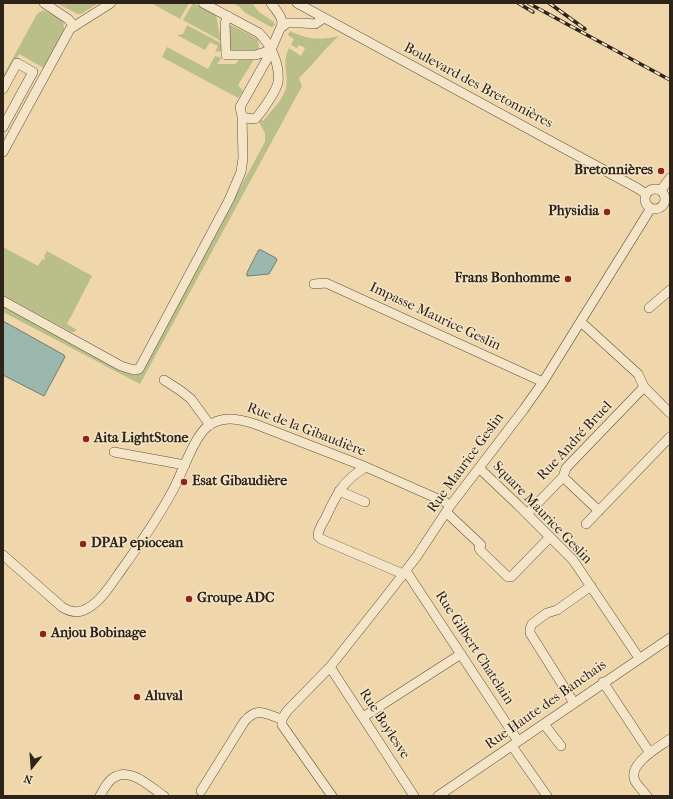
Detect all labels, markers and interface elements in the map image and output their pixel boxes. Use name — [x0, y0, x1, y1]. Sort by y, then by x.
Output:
street label: Boulevard des Bretonnières — [401, 40, 555, 132]
place label: Bretonnières — [574, 163, 653, 179]
marker: Bretonnières — [656, 166, 666, 176]
place label: Physidia — [548, 204, 599, 220]
marker: Physidia — [602, 207, 612, 217]
place label: Frans Bonhomme — [455, 271, 560, 287]
marker: Frans Bonhomme — [563, 274, 573, 284]
street label: Impasse Maurice Geslin — [367, 279, 503, 355]
street label: Rue André Bruel — [534, 398, 616, 484]
street label: Rue de la Gibaudière — [244, 400, 368, 460]
street label: Rue Maurice Geslin — [424, 410, 508, 516]
place label: Aita LightStone — [94, 431, 189, 447]
marker: Aita LightStone — [81, 434, 91, 444]
street label: Square Maurice Geslin — [489, 458, 595, 568]
place label: Esat Gibaudière — [192, 474, 287, 490]
marker: Esat Gibaudière — [179, 477, 189, 487]
place label: DPAP epiocean — [91, 536, 183, 552]
marker: DPAP epiocean — [78, 539, 88, 549]
street label: Rue Gilbert Chatelain — [431, 588, 517, 708]
place label: Groupe ADC — [197, 591, 274, 607]
marker: Groupe ADC — [184, 594, 194, 604]
place label: Anjou Bobinage — [51, 626, 146, 642]
marker: Anjou Bobinage — [38, 629, 48, 639]
street label: Rue Haute des Banchais — [482, 657, 610, 753]
street label: Rue Boylesve — [355, 686, 413, 762]
place label: Aluval — [145, 689, 183, 705]
marker: Aluval — [132, 692, 142, 702]
north arrow — [12, 747, 52, 787]
text: N — [22, 772, 34, 786]

